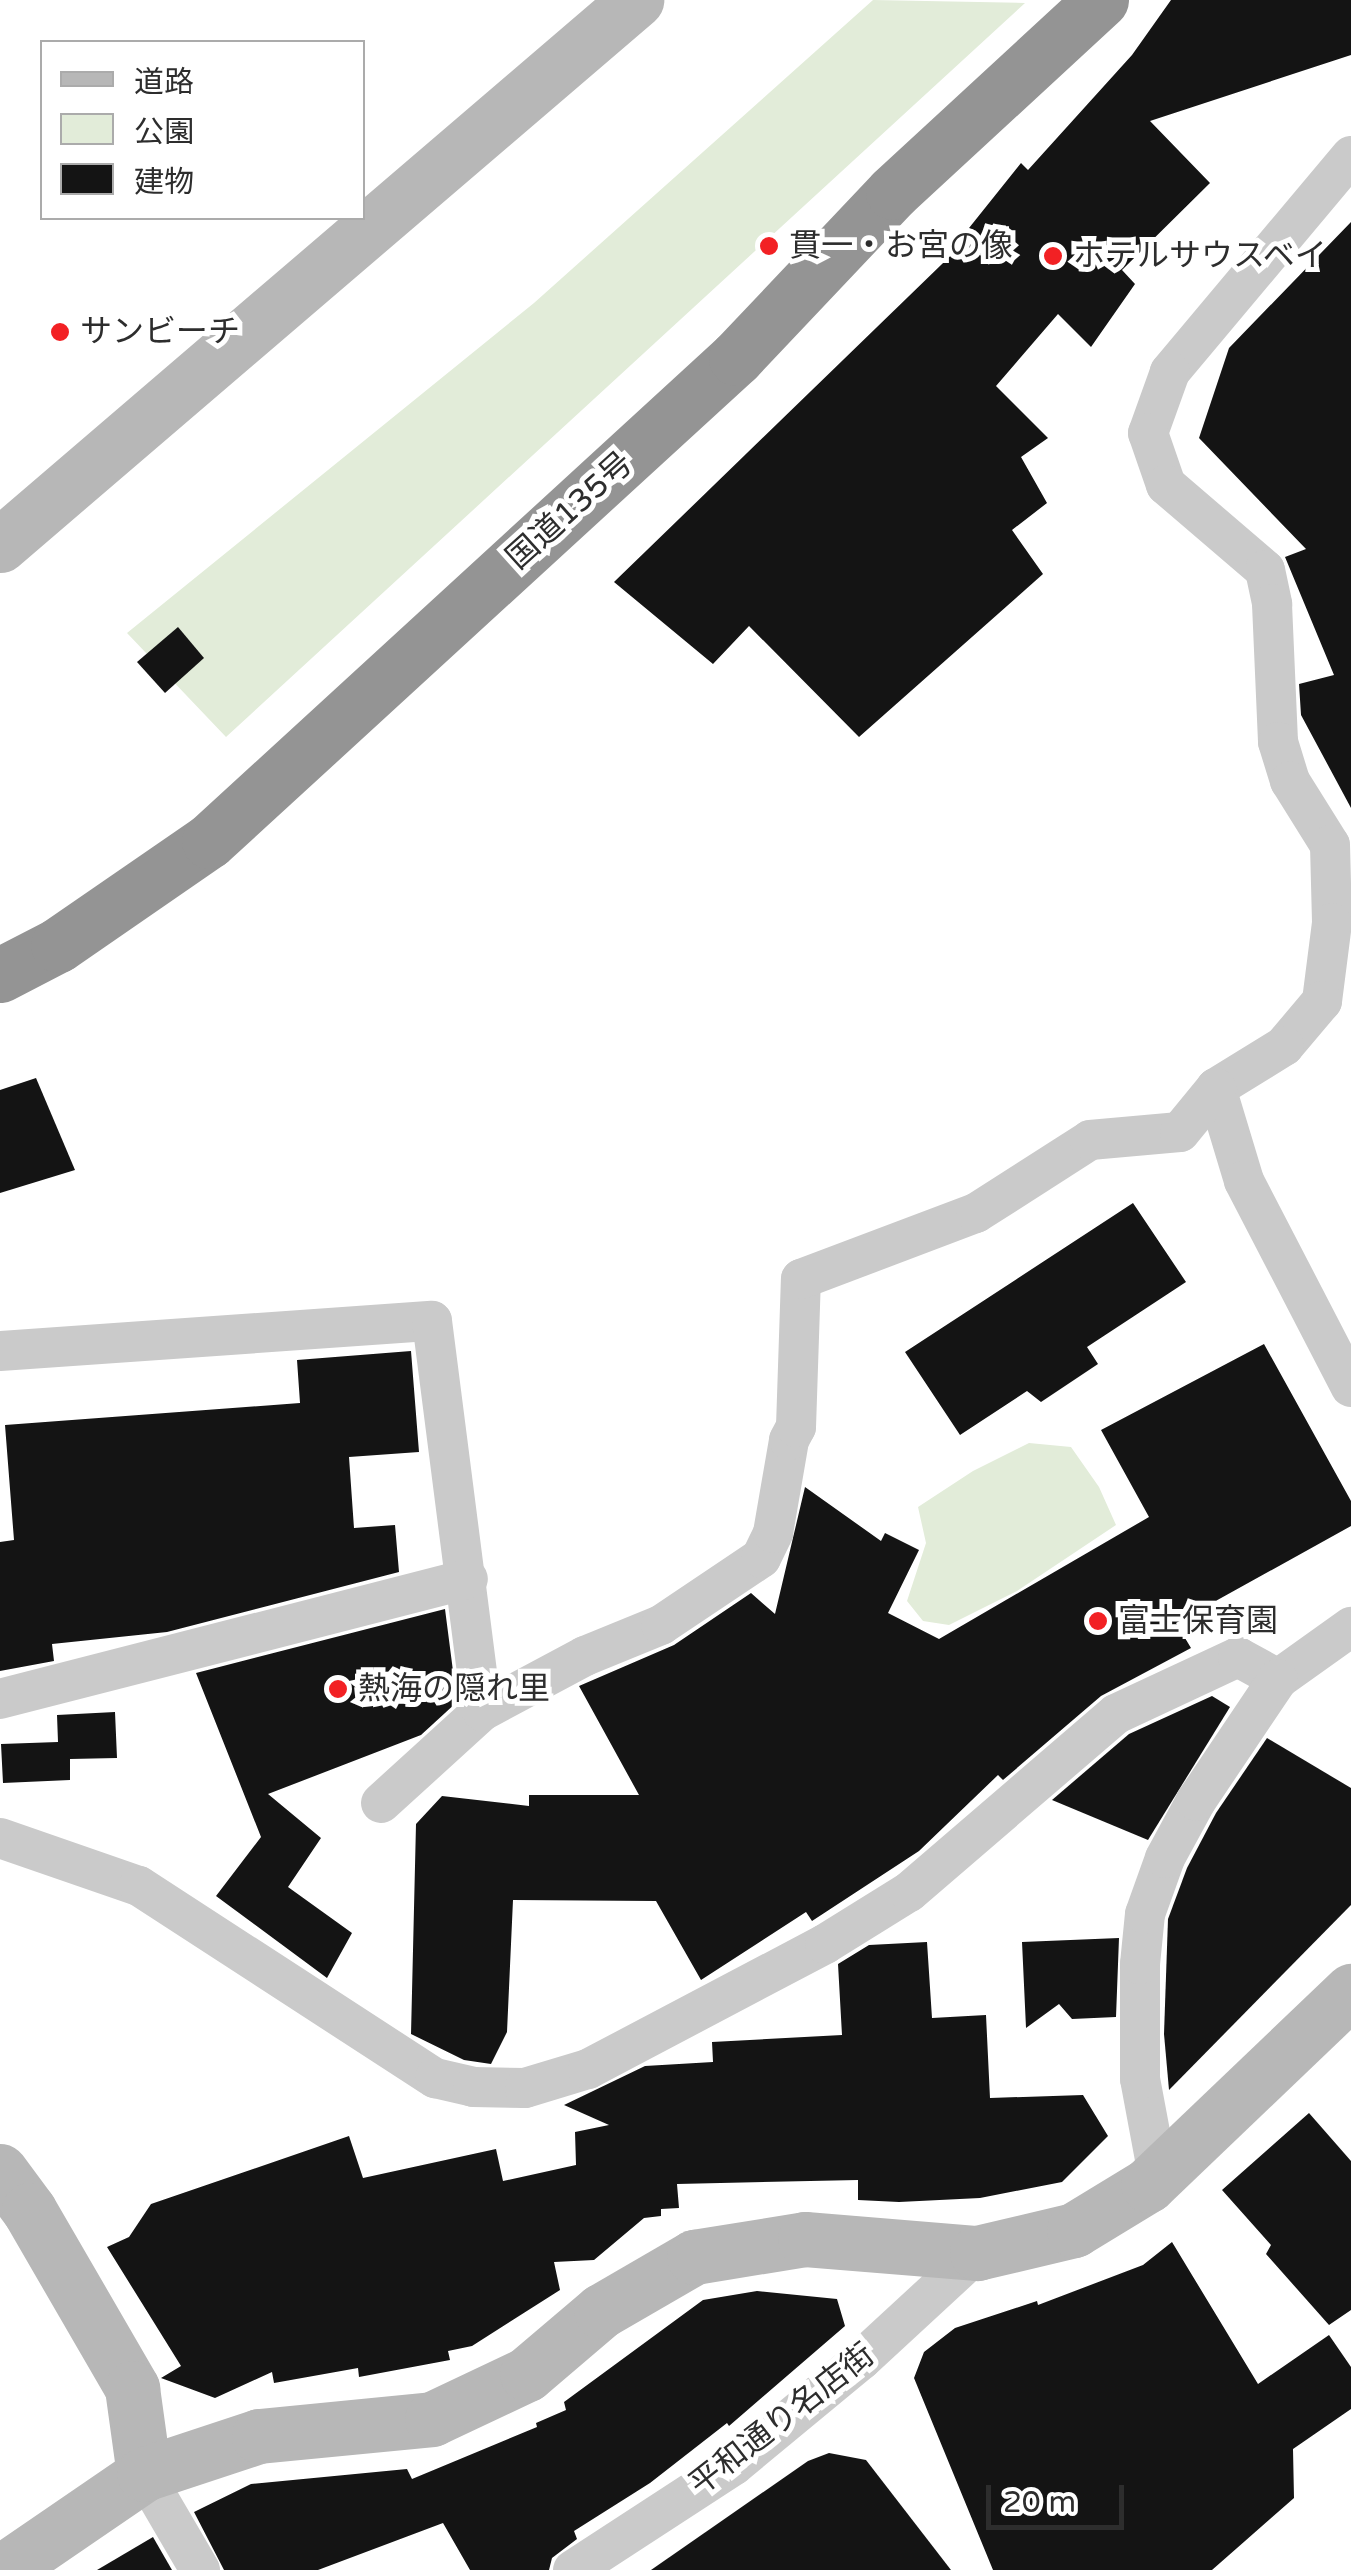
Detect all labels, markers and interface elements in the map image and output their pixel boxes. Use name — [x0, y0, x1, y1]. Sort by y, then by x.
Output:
legend — [40, 40, 365, 220]
text: 道路 — [134, 64, 194, 101]
text: 公園 — [134, 114, 194, 151]
text: 建物 — [134, 164, 194, 201]
place label: 貫一・お宮の像 — [789, 227, 1013, 265]
marker: 貫一・お宮の像 — [758, 235, 780, 257]
place label: ホテルサウスベイ — [1073, 237, 1329, 275]
marker: ホテルサウスベイ — [1042, 245, 1064, 267]
place label: サンビーチ — [80, 313, 240, 351]
marker: サンビーチ — [49, 321, 71, 343]
street label: 国道135号 — [499, 444, 641, 578]
place label: 富士保育園 — [1118, 1602, 1278, 1640]
marker: 富士保育園 — [1087, 1610, 1109, 1632]
place label: 熱海の隠れ里 — [358, 1670, 550, 1708]
marker: 熱海の隠れ里 — [327, 1678, 349, 1700]
street label: 平和通り名店街 — [682, 2336, 882, 2504]
scale bar — [991, 2465, 1128, 2527]
text: 20 m — [1003, 2484, 1076, 2521]

